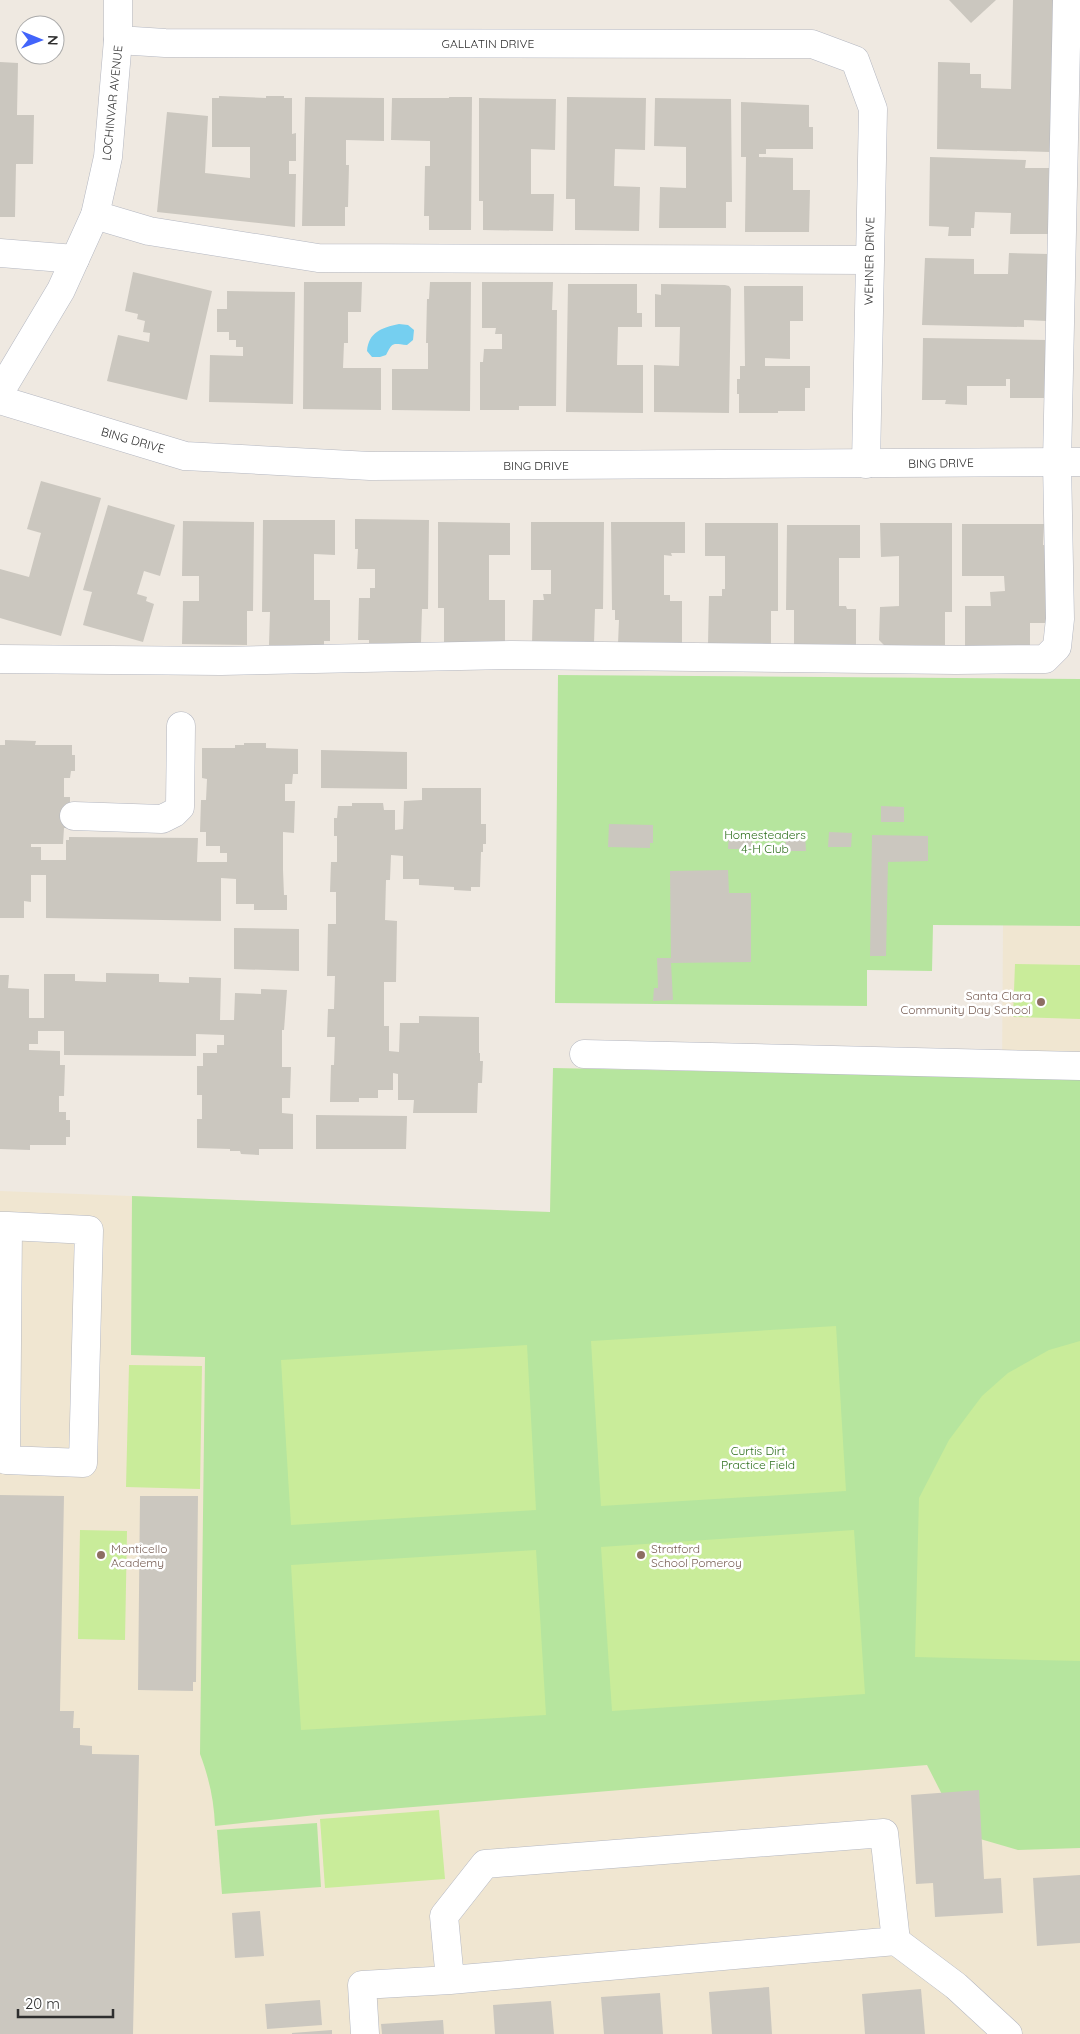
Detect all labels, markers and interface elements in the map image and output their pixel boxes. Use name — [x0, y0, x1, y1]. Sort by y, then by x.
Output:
north arrow — [15, 15, 65, 65]
text: N — [44, 35, 62, 46]
street label: GALLATIN DRIVE — [442, 36, 535, 51]
street label: LOCHINVAR AVENUE — [98, 44, 126, 161]
street label: WEHNER DRIVE — [861, 217, 877, 305]
street label: BING DRIVE — [99, 424, 167, 456]
street label: BING DRIVE — [908, 455, 974, 471]
street label: BING DRIVE — [503, 458, 569, 473]
park label: Homesteaders 4-H Club — [724, 827, 806, 856]
place label: Santa Clara Community Day School — [901, 988, 1031, 1017]
marker: Santa Clara Community Day School — [1035, 996, 1047, 1008]
park label: Curtis Dirt Practice Field — [721, 1443, 795, 1472]
place label: Monticello Academy — [111, 1541, 167, 1570]
place label: Stratford School Pomeroy — [651, 1541, 742, 1570]
marker: Monticello Academy — [95, 1549, 107, 1561]
marker: Stratford School Pomeroy — [635, 1549, 647, 1561]
scale bar — [18, 1986, 112, 2018]
text: 20 m — [25, 1994, 60, 2013]

